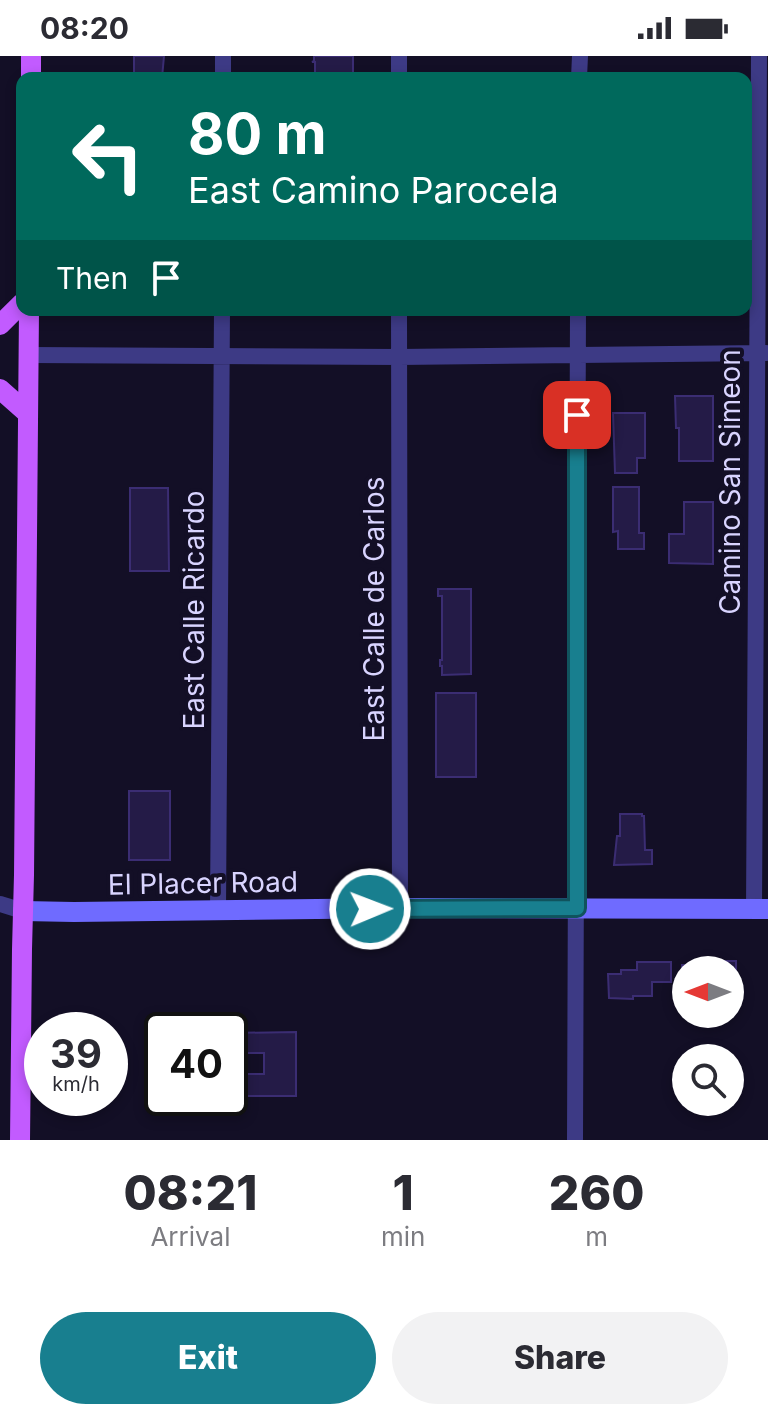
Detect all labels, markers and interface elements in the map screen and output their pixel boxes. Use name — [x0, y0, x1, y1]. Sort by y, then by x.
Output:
text: 08:20 — [40, 10, 129, 46]
text: 80 m — [188, 100, 327, 168]
icon: left — [56, 104, 160, 208]
text: East Camino Parocela — [188, 168, 559, 212]
icon: arrive — [144, 256, 188, 300]
text: Then — [56, 260, 128, 296]
street label: Camino San Simeon — [713, 349, 747, 615]
pin — [543, 381, 611, 449]
icon: arrive — [555, 393, 599, 437]
street label: East Calle de Carlos — [357, 476, 391, 742]
street label: East Calle Ricardo — [177, 490, 211, 730]
street label: El Placer Road — [108, 864, 298, 902]
position arrow — [328, 867, 412, 951]
north arrow — [672, 956, 744, 1028]
map controls — [672, 956, 744, 1116]
speed limit sign: 40 — [144, 1012, 248, 1116]
text: 39 — [50, 1029, 102, 1078]
button: search — [672, 1044, 744, 1116]
text: km/h — [52, 1072, 100, 1096]
text: 08:21 — [124, 1163, 257, 1222]
text: 1 — [393, 1163, 414, 1222]
text: 260 — [549, 1163, 644, 1222]
text: Arrival — [150, 1221, 230, 1252]
text: min — [381, 1221, 425, 1252]
text: m — [585, 1221, 608, 1252]
button: Exit — [40, 1312, 376, 1404]
button: Share — [392, 1312, 728, 1404]

